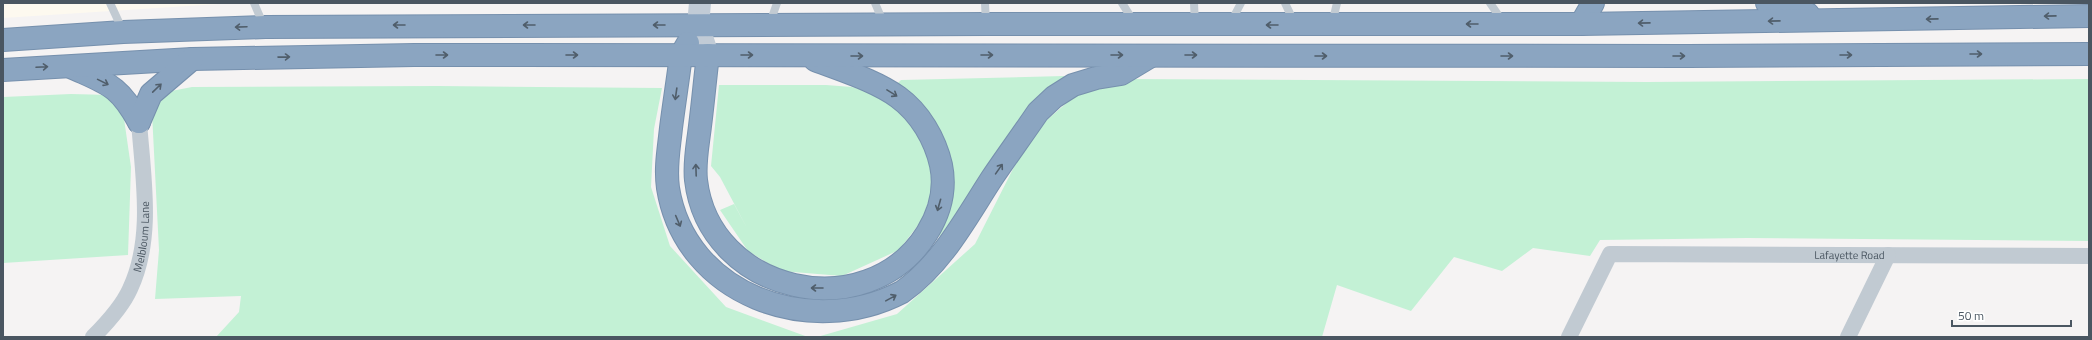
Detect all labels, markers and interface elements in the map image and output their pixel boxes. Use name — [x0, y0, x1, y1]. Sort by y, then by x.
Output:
one-way arrow — [2044, 13, 2057, 20]
one-way arrow — [1926, 15, 1939, 22]
one-way arrow — [1768, 17, 1781, 25]
one-way arrow — [1638, 19, 1651, 27]
one-way arrow — [1466, 20, 1479, 28]
one-way arrow — [393, 21, 406, 29]
one-way arrow — [523, 21, 536, 29]
one-way arrow — [653, 21, 666, 29]
one-way arrow — [1266, 21, 1279, 28]
one-way arrow — [235, 24, 248, 31]
one-way arrow — [435, 51, 448, 59]
one-way arrow — [565, 51, 578, 59]
one-way arrow — [740, 51, 753, 59]
one-way arrow — [980, 51, 993, 59]
one-way arrow — [1110, 51, 1123, 59]
one-way arrow — [1184, 51, 1197, 59]
one-way arrow — [1839, 51, 1852, 59]
one-way arrow — [1969, 51, 1982, 58]
one-way arrow — [850, 52, 863, 59]
one-way arrow — [1314, 52, 1327, 60]
one-way arrow — [1500, 52, 1513, 60]
one-way arrow — [1672, 52, 1685, 60]
one-way arrow — [277, 53, 290, 61]
one-way arrow — [35, 64, 48, 71]
one-way arrow — [97, 79, 109, 86]
one-way arrow — [152, 83, 162, 93]
one-way arrow — [672, 87, 680, 100]
one-way arrow — [886, 89, 897, 97]
one-way arrow — [692, 164, 700, 177]
one-way arrow — [995, 164, 1003, 175]
one-way arrow — [935, 198, 942, 211]
street label: Melbloum Lane — [129, 201, 153, 274]
one-way arrow — [675, 215, 683, 227]
street label: Lafayette Road — [1814, 247, 1885, 263]
one-way arrow — [811, 285, 824, 292]
one-way arrow — [885, 294, 897, 302]
scale bar — [1952, 302, 2071, 328]
text: 50 m — [1958, 306, 1984, 325]

